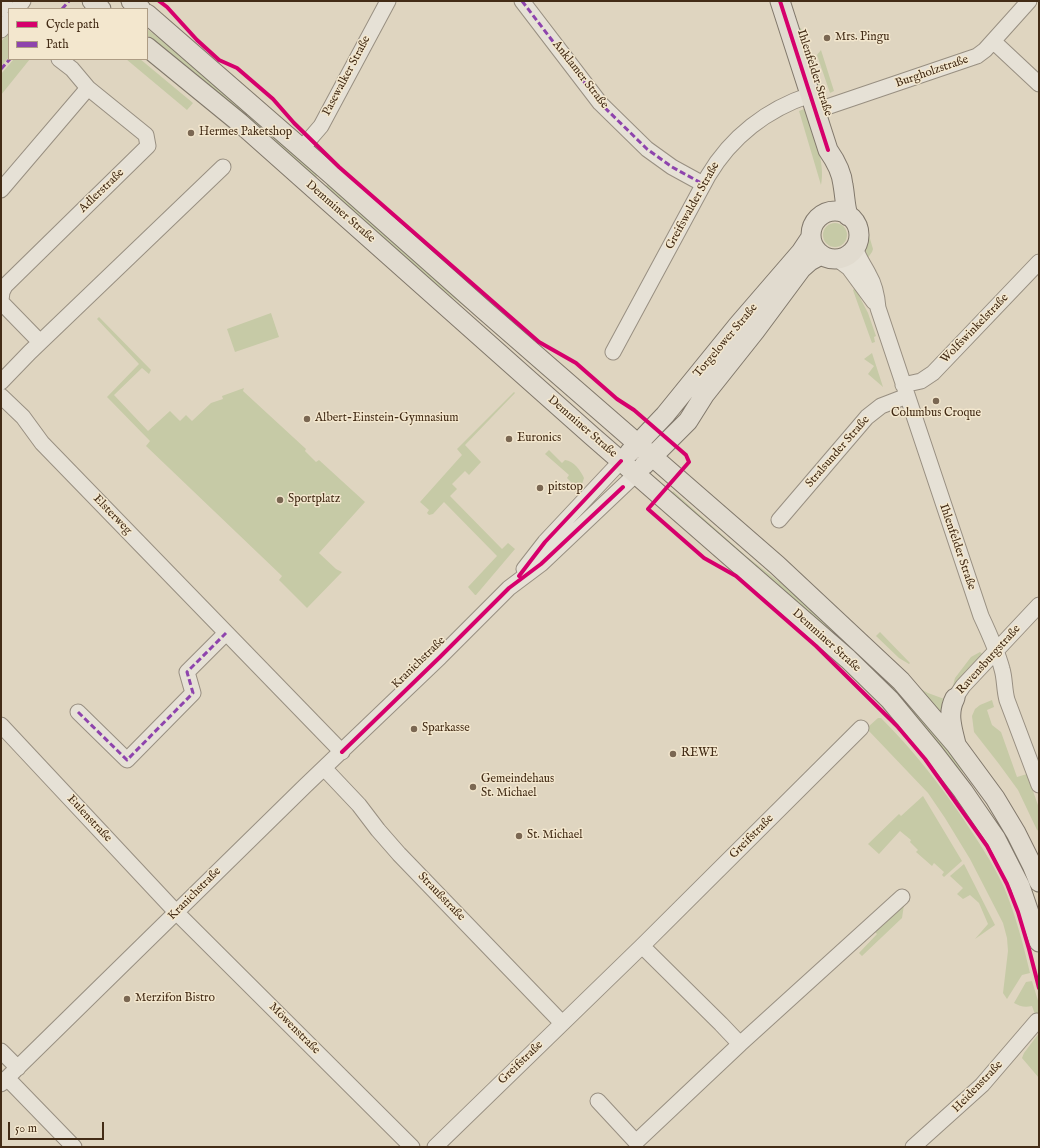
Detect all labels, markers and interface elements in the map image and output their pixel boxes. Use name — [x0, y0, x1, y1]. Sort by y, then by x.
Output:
legend — [8, 8, 148, 60]
text: Cycle path — [46, 17, 99, 32]
street label: Ihlenfelder Straße — [793, 28, 835, 118]
place label: Mrs. Pingu — [835, 31, 889, 45]
marker: Mrs. Pingu — [822, 33, 832, 43]
street label: Pasewalker Straße — [320, 34, 374, 118]
text: Path — [46, 37, 69, 52]
street label: Anklamer Straße — [549, 38, 611, 112]
street label: Burgholzstraße — [894, 53, 970, 91]
place label: Hermes Paketshop — [199, 126, 292, 140]
marker: Hermes Paketshop — [186, 128, 196, 138]
street label: Greifswalder Straße — [663, 160, 723, 252]
street label: Adlerstraße — [76, 166, 128, 216]
street label: Demminer Straße — [302, 178, 378, 246]
street label: Wolfswinkelstraße — [938, 291, 1012, 367]
street label: Torgelower Straße — [691, 301, 761, 381]
street label: Demminer Straße — [544, 393, 620, 461]
marker: Columbus Croque — [931, 396, 941, 406]
place label: Columbus Croque — [891, 407, 981, 421]
place label: Albert-Einstein-Gymnasium — [315, 412, 459, 426]
street label: Stralsunder Straße — [803, 413, 873, 491]
marker: Albert-Einstein-Gymnasium — [302, 414, 312, 424]
place label: Euronics — [517, 432, 561, 446]
marker: Euronics — [504, 434, 514, 444]
place label: pitstop — [548, 481, 583, 495]
marker: pitstop — [535, 483, 545, 493]
street label: Elsterweg — [90, 492, 134, 538]
place label: Sportplatz — [288, 493, 340, 507]
marker: Sportplatz — [275, 495, 285, 505]
street label: Ihlenfelder Straße — [936, 502, 978, 592]
street label: Demminer Straße — [789, 606, 863, 676]
street label: Ravensburgstraße — [954, 622, 1024, 698]
street label: Kranichstraße — [389, 634, 449, 692]
place label: Sparkasse — [422, 722, 470, 736]
marker: Sparkasse — [409, 724, 419, 734]
place label: REWE — [681, 747, 718, 761]
marker: REWE — [668, 749, 678, 759]
place label: Gemeindehaus St. Michael — [481, 773, 554, 801]
marker: Gemeindehaus St. Michael — [468, 782, 478, 792]
street label: Eulenstraße — [64, 792, 114, 846]
street label: Greifstraße — [727, 812, 777, 862]
place label: St. Michael — [527, 829, 582, 843]
marker: St. Michael — [514, 831, 524, 841]
street label: Kranichstraße — [166, 865, 224, 923]
street label: Straußstraße — [414, 870, 468, 924]
place label: Merzifon Bistro — [135, 992, 215, 1006]
marker: Merzifon Bistro — [122, 994, 132, 1004]
street label: Möwenstraße — [265, 1000, 323, 1058]
street label: Greifstraße — [496, 1038, 546, 1088]
street label: Heidenstraße — [950, 1058, 1006, 1116]
scale bar — [10, 1114, 106, 1140]
text: 50 m — [15, 1121, 37, 1136]

